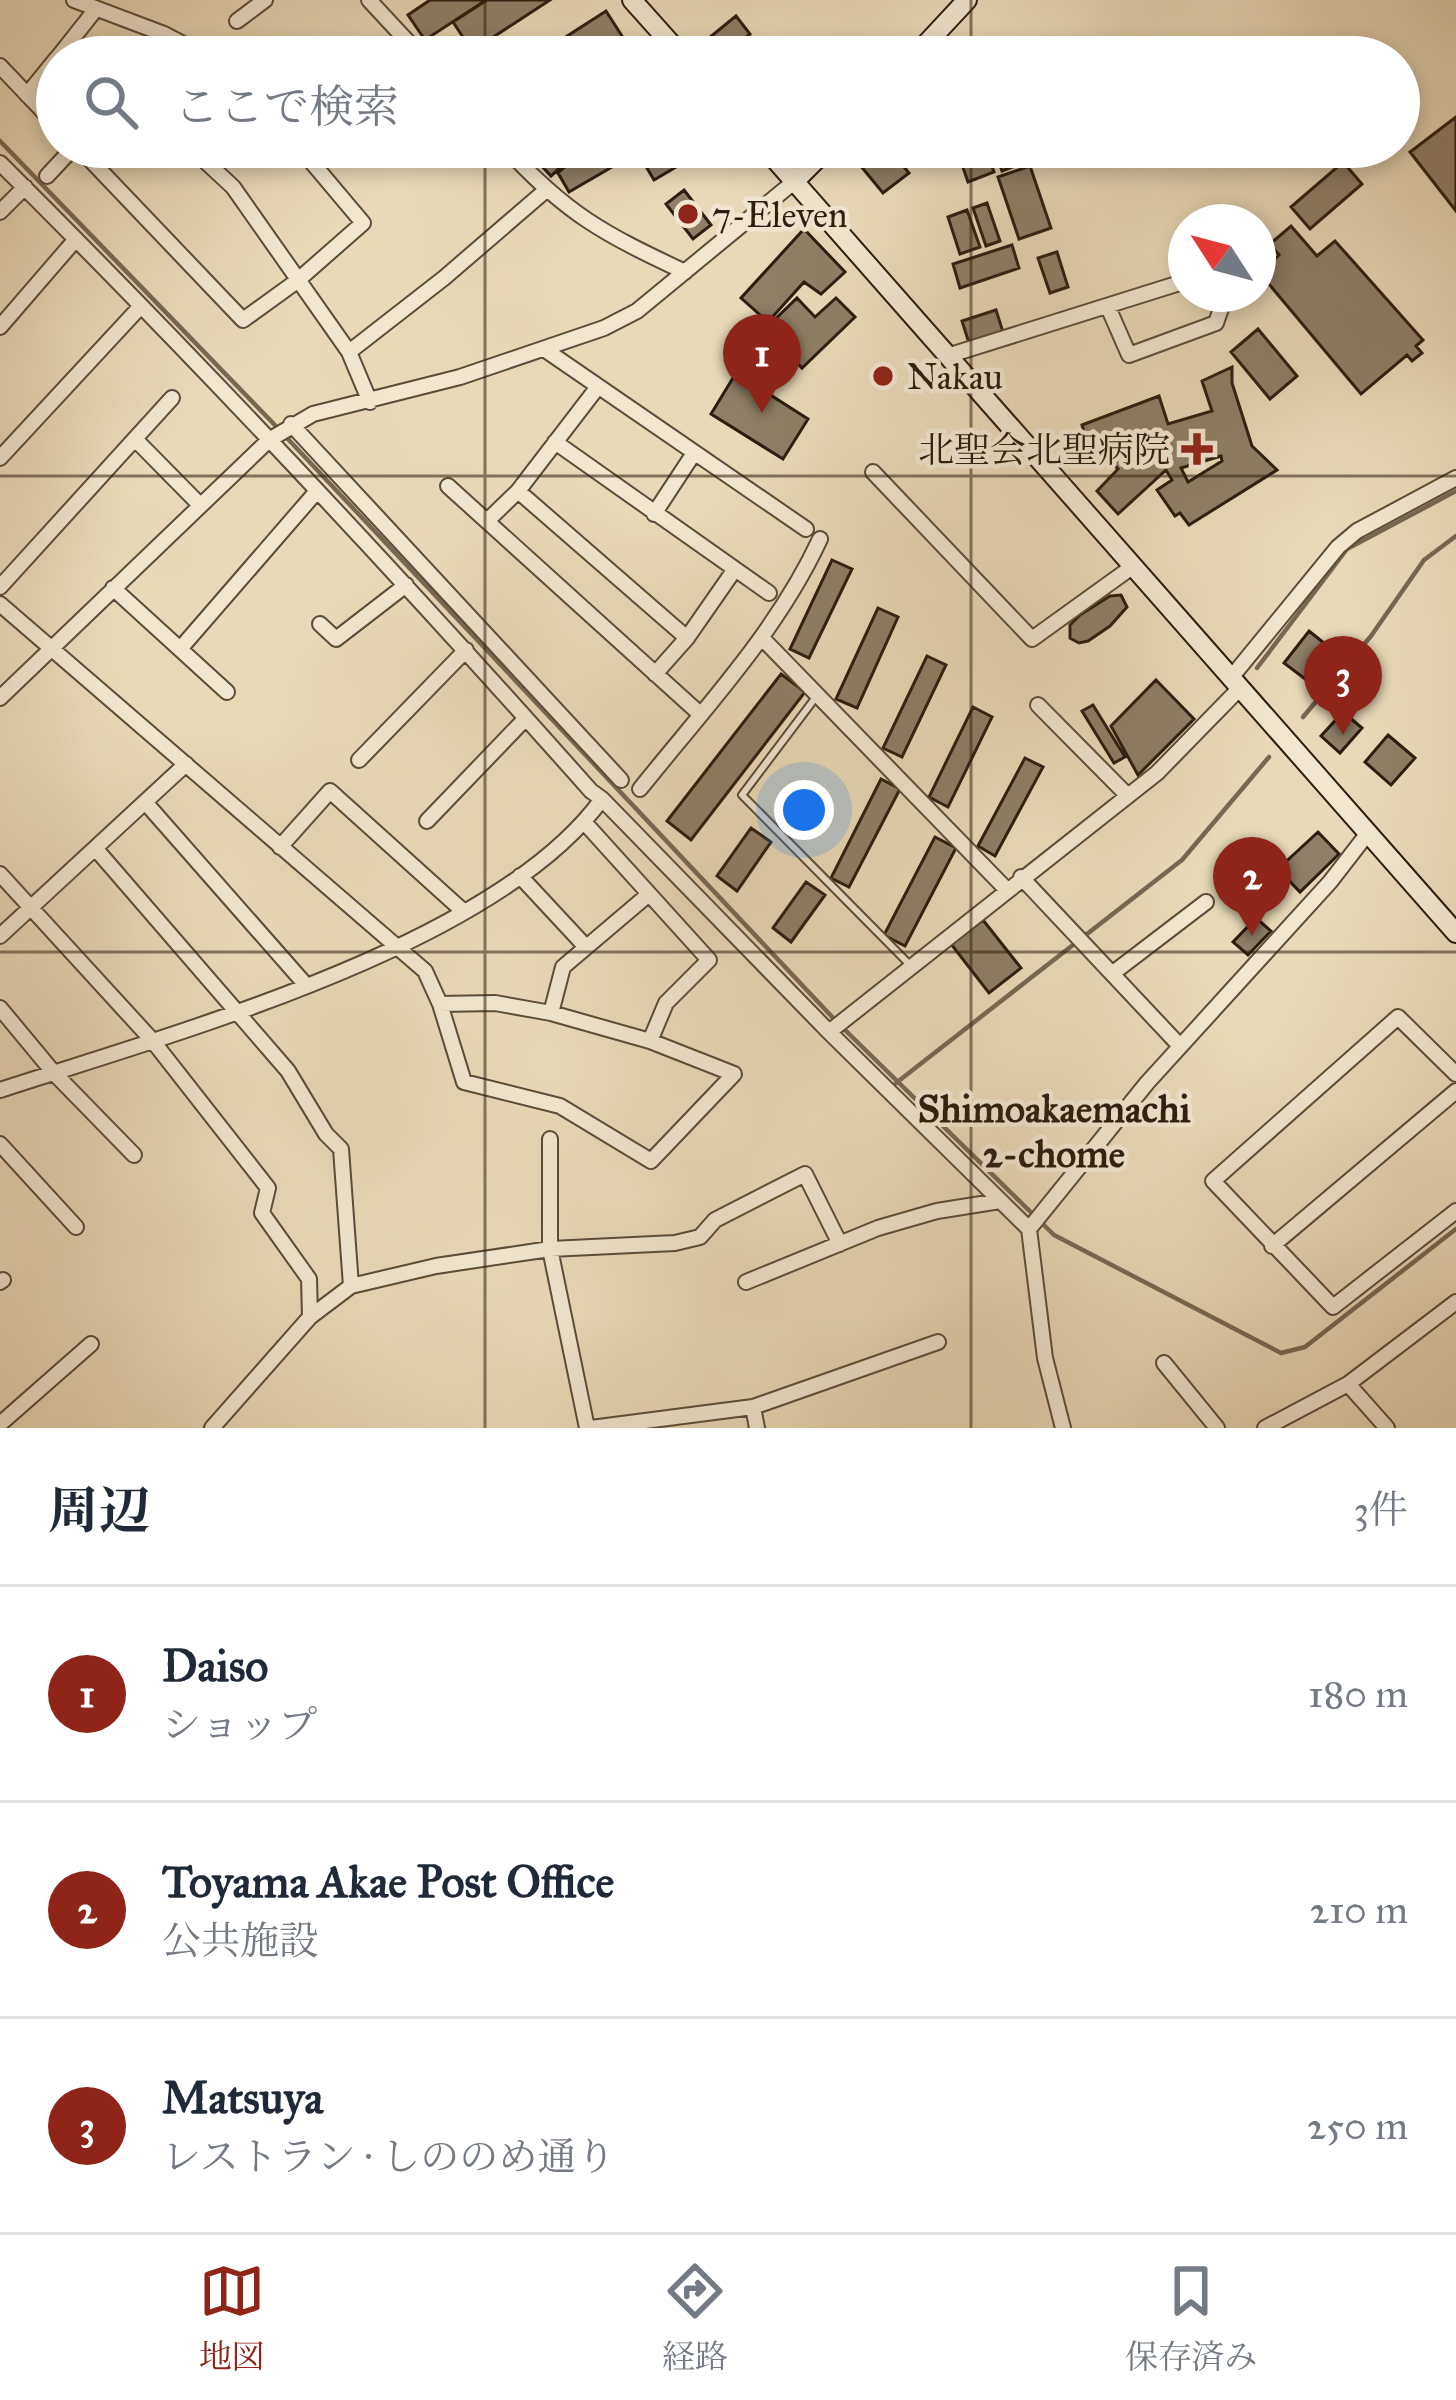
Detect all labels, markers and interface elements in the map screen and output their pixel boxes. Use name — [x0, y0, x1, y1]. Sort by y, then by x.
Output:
search box — [36, 36, 1420, 168]
icon: search — [78, 69, 144, 135]
text: ここで検索 — [174, 79, 399, 134]
place label: 7-Eleven — [712, 193, 848, 237]
marker: 7-Eleven — [675, 201, 701, 227]
north arrow — [1168, 204, 1276, 312]
pin: 1 — [723, 314, 801, 413]
place label: Nakau — [907, 355, 1003, 399]
marker: Nakau — [870, 363, 896, 389]
place label: 北聖会北聖病院 — [918, 428, 1170, 472]
marker: 北聖会北聖病院 — [1181, 433, 1213, 465]
pin: 3 — [1304, 636, 1382, 735]
your location — [774, 780, 834, 840]
pin: 2 — [1213, 837, 1291, 936]
district label: Shimoakaemachi 2-chome — [918, 1085, 1191, 1178]
text: 周辺 — [48, 1480, 150, 1542]
text: 3件 — [1353, 1486, 1408, 1534]
text: Daiso — [162, 1638, 268, 1693]
text: 1 — [79, 1670, 95, 1718]
text: 180 m — [1308, 1670, 1408, 1718]
text: ショップ — [162, 1701, 317, 1749]
text: Toyama Akae Post Office — [162, 1854, 614, 1909]
text: 2 — [77, 1886, 97, 1934]
text: 210 m — [1310, 1886, 1408, 1934]
text: 公共施設 — [162, 1917, 318, 1965]
text: Matsuya — [162, 2070, 323, 2125]
text: 3 — [79, 2102, 95, 2150]
text: 250 m — [1307, 2102, 1408, 2150]
text: レストラン · しののめ通り — [162, 2133, 615, 2181]
tab: 地図 — [199, 2258, 265, 2377]
tab: 経路 — [662, 2258, 728, 2377]
tab: 保存済み — [1125, 2258, 1257, 2377]

